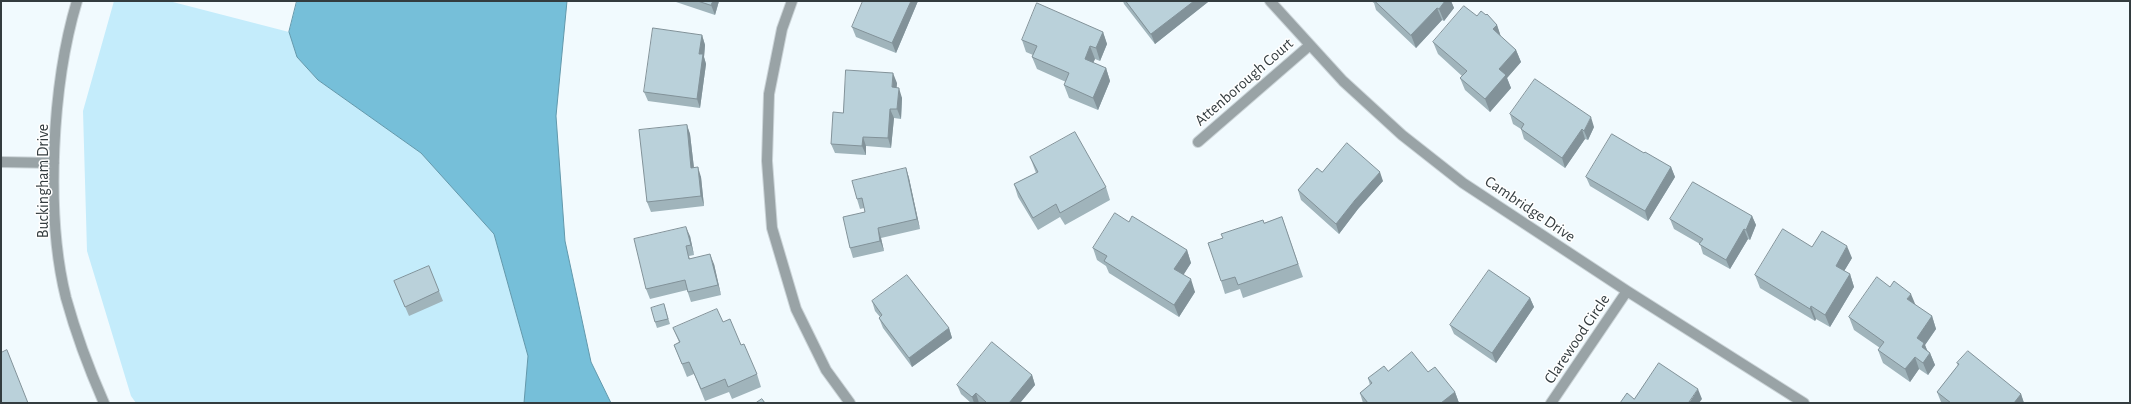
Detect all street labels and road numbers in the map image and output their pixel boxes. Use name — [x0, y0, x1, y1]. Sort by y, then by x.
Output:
street label: Attenborough Court — [1191, 34, 1297, 130]
street label: Buckingham Drive — [33, 124, 53, 238]
street label: Cambridge Drive — [1481, 172, 1579, 246]
street label: Clarewood Circle — [1540, 290, 1614, 388]

